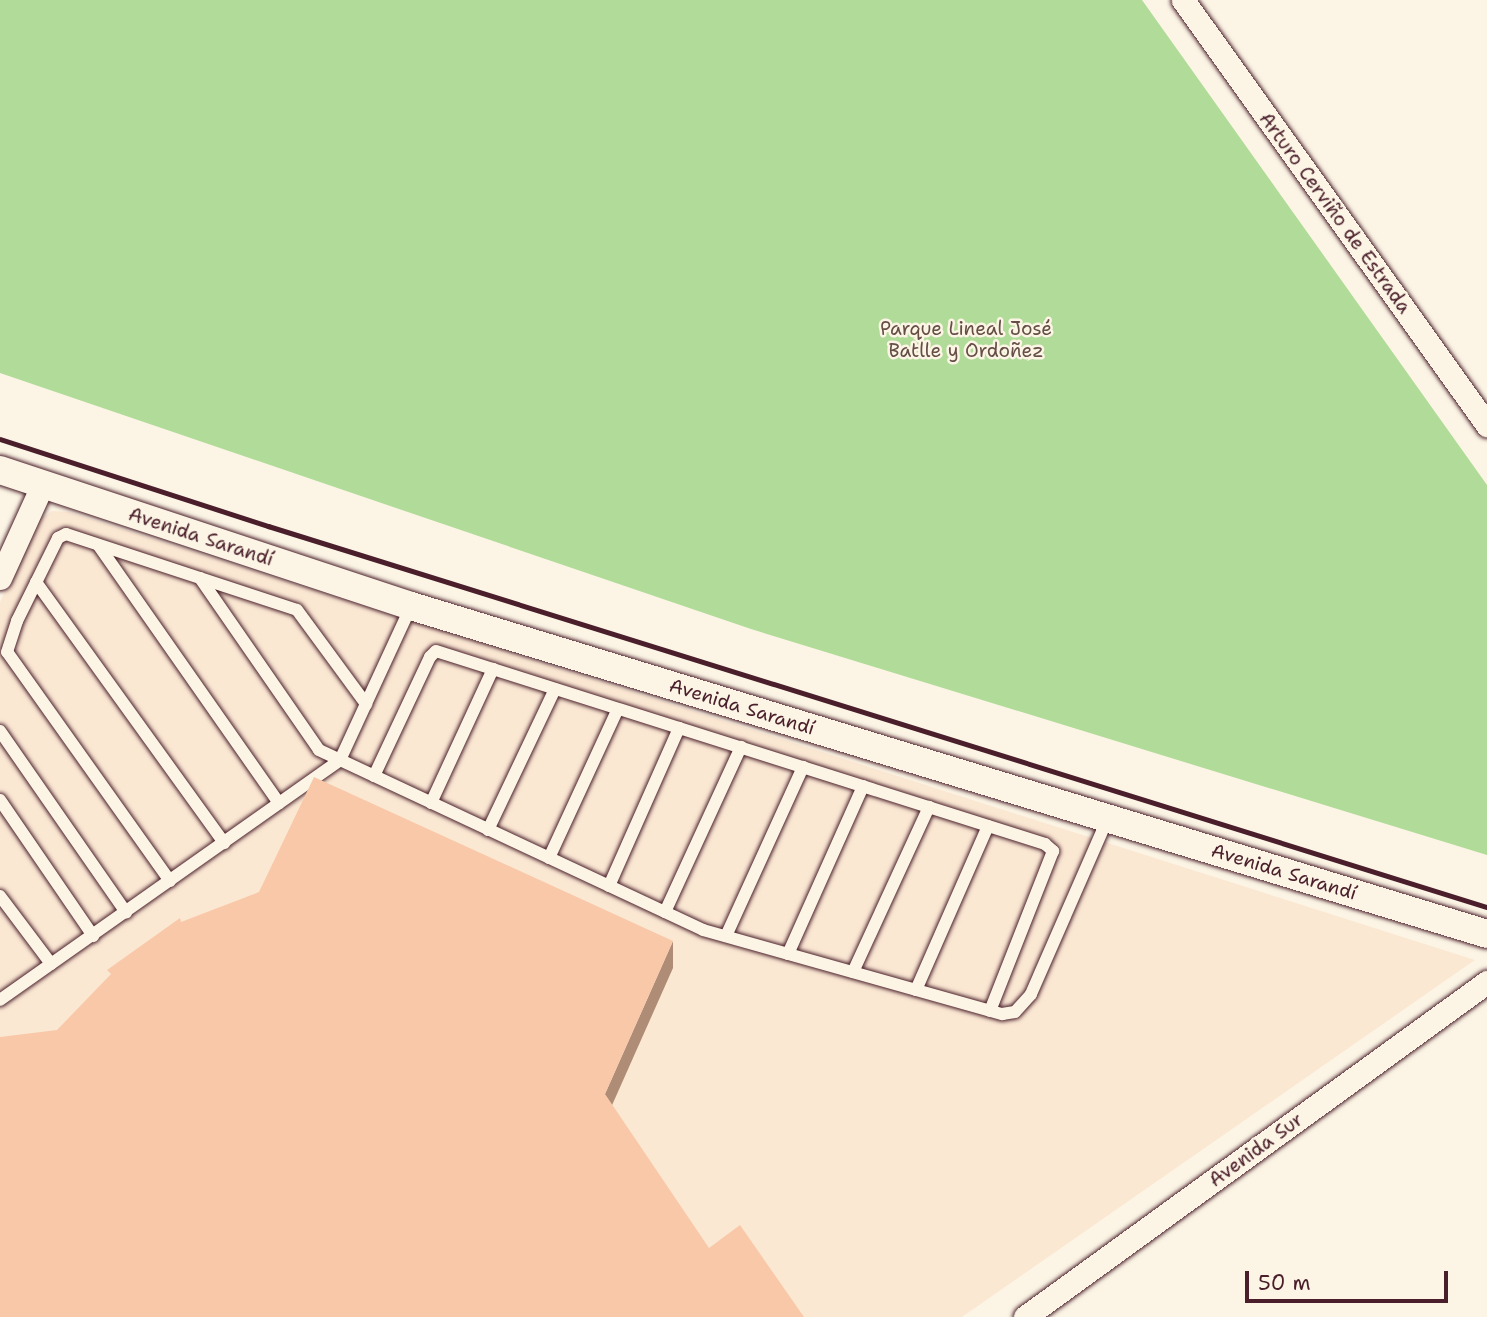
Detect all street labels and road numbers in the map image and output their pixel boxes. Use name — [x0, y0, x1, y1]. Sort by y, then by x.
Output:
street label: Arturo Cerviño de Estrada — [1254, 108, 1416, 318]
street label: Avenida Sarandí — [126, 503, 276, 571]
street label: Avenida Sarandí — [666, 674, 818, 740]
street label: Avenida Sarandí — [1208, 839, 1360, 905]
street label: Avenida Sur — [1204, 1108, 1308, 1192]

